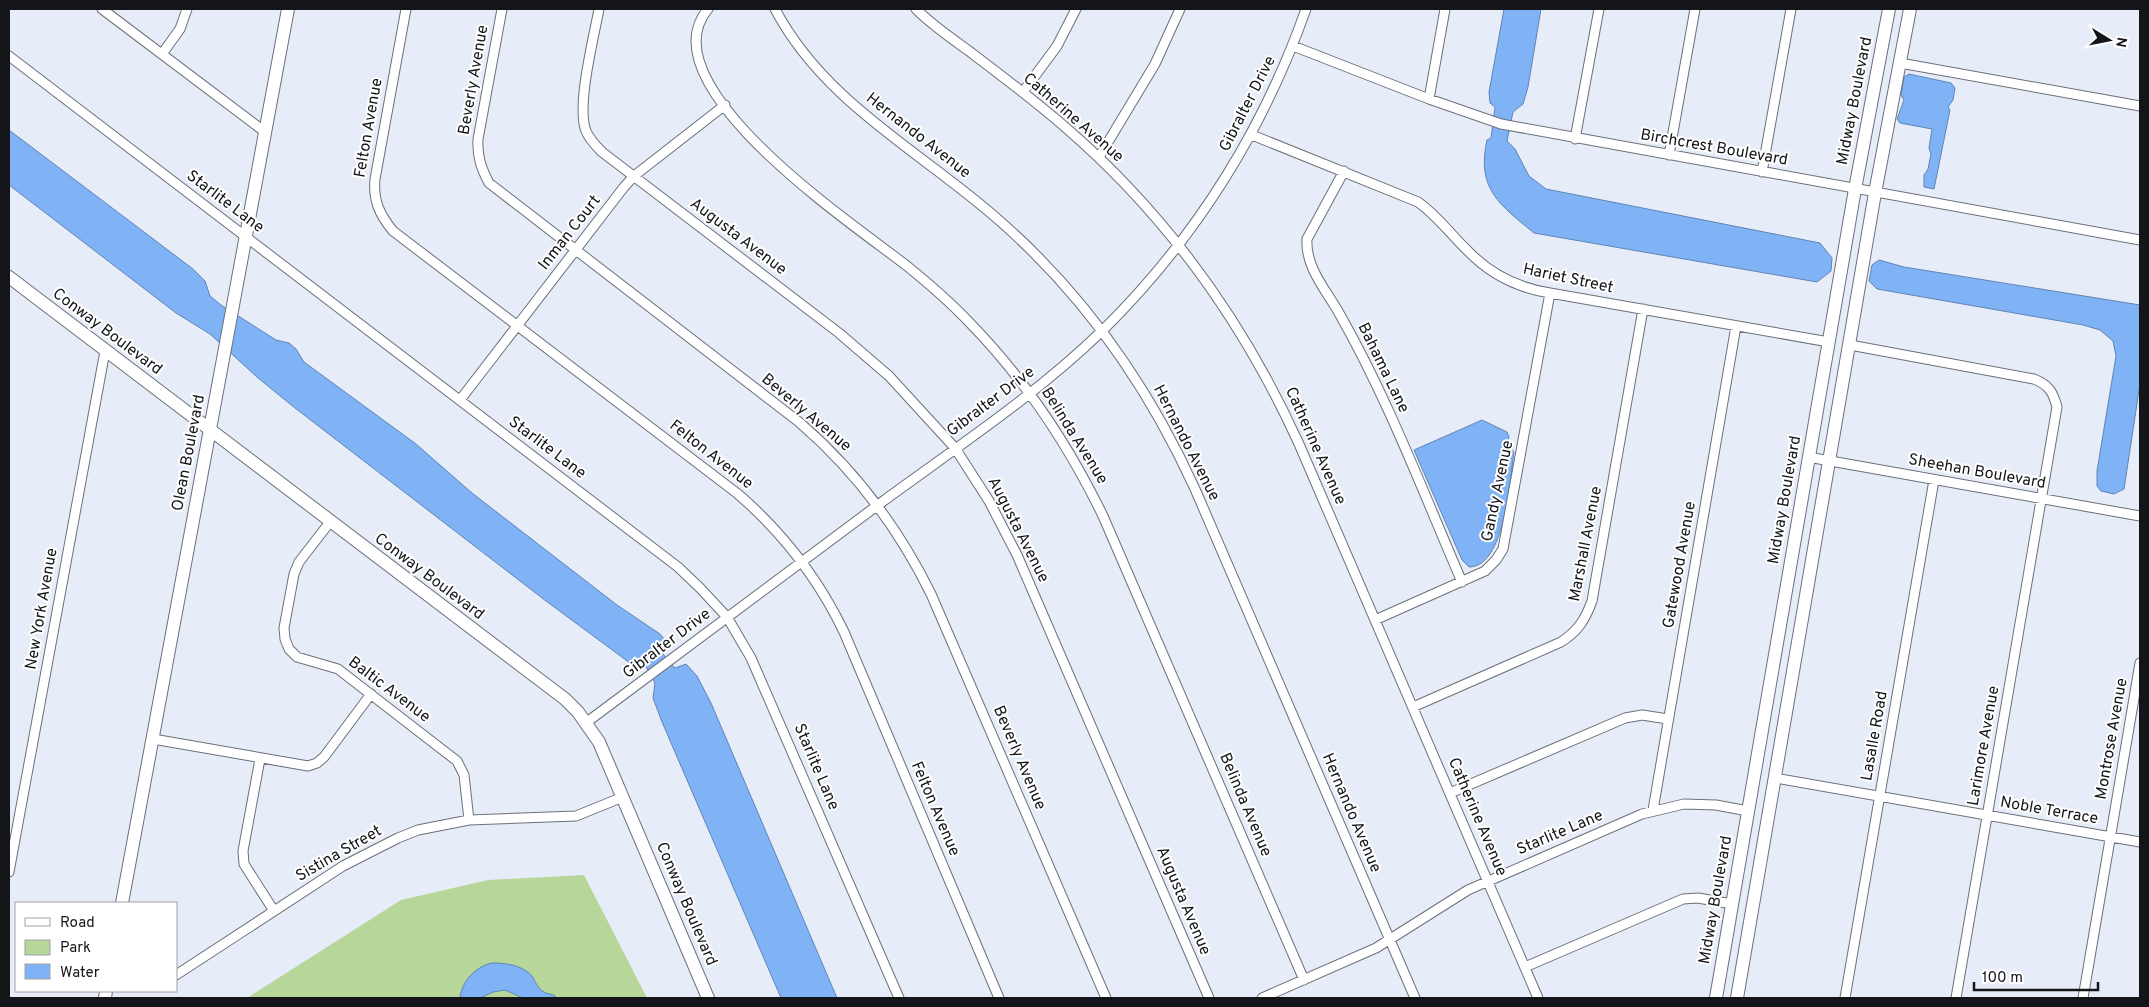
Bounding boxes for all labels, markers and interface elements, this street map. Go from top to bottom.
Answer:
north arrow [2084,15,2134,65]
street label: Beverly Avenue [454,23,494,137]
street label: Midway Boulevard [1833,35,1877,167]
text: N [2111,36,2130,48]
street label: Gibralter Drive [1215,53,1281,155]
street label: Catherine Avenue [1019,69,1127,167]
street label: Felton Avenue [350,77,388,179]
street label: Hernando Avenue [862,89,974,183]
street label: Birchcrest Boulevard [1639,125,1789,171]
street label: Starlite Lane [182,166,268,238]
street label: Inman Court [534,191,606,275]
street label: Augusta Avenue [686,194,790,280]
street label: Hariet Street [1521,260,1615,298]
street label: Conway Boulevard [48,284,166,380]
street label: Bahama Lane [1353,320,1413,416]
street label: Gibralter Drive [943,362,1039,442]
street label: Beverly Avenue [757,370,855,456]
street label: Hernando Avenue [1148,382,1224,504]
street label: Belinda Avenue [1036,384,1112,488]
street label: Catherine Avenue [1280,384,1350,508]
street label: Olean Boulevard [168,393,210,513]
street label: Starlite Lane [504,412,590,484]
street label: Felton Avenue [665,416,757,494]
street label: Midway Boulevard [1764,434,1806,566]
street label: Gandy Avenue [1478,439,1518,543]
street label: Sheehan Boulevard [1907,450,2047,494]
street label: Augusta Avenue [983,474,1053,586]
street label: Marshall Avenue [1565,485,1607,603]
street label: Gatewood Avenue [1659,500,1701,630]
street label: Conway Boulevard [370,529,488,625]
street label: New York Avenue [21,547,63,671]
street label: Gibralter Drive [619,604,715,684]
street label: Baltic Avenue [344,653,434,727]
street label: Montrose Avenue [2091,677,2133,801]
street label: Larimore Avenue [1964,684,2004,808]
street label: Lasalle Road [1857,689,1893,783]
street label: Beverly Avenue [988,703,1050,813]
street label: Starlite Lane [789,721,843,813]
street label: Belinda Avenue [1214,750,1276,860]
street label: Hernando Avenue [1317,750,1385,876]
street label: Catherine Avenue [1443,755,1511,879]
street label: Felton Avenue [906,759,964,859]
street label: Noble Terrace [1998,793,2100,829]
street label: Starlite Lane [1514,806,1606,860]
street label: Sistina Street [292,821,386,887]
street label: Midway Boulevard [1695,834,1737,966]
street label: Conway Boulevard [651,839,721,969]
street label: Augusta Avenue [1151,844,1215,958]
legend [15,902,178,992]
text: Road [60,914,95,933]
text: Park [60,939,91,958]
scale bar [1974,960,2098,992]
text: Water [60,964,100,983]
text: 100 m [1982,969,2023,988]

